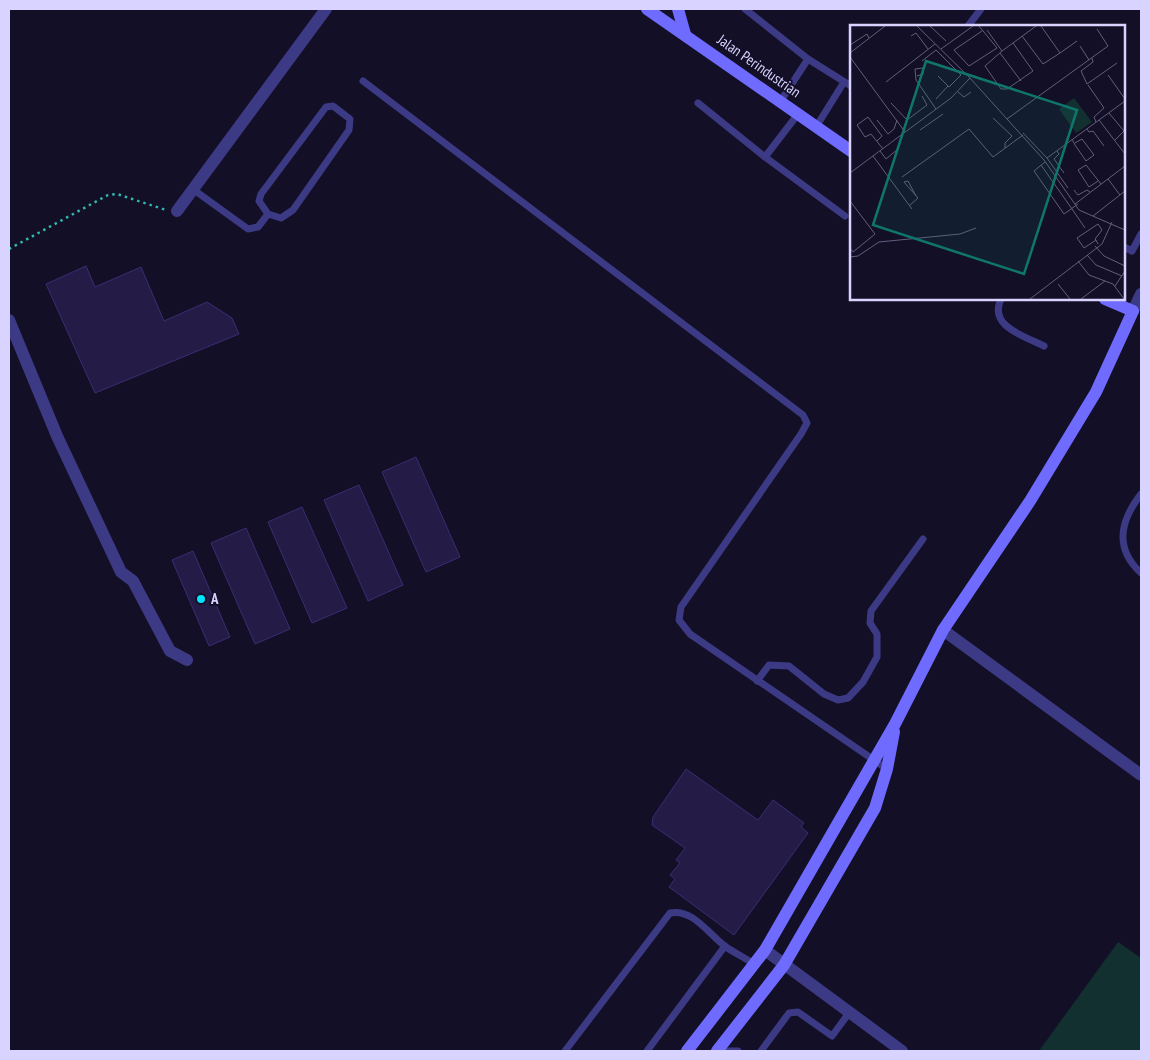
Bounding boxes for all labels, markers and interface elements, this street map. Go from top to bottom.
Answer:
inset map [850,25,1125,300]
street label: Jalan Perindustrian [713,29,805,101]
place label: A [210,589,219,608]
marker: A [195,593,207,605]

